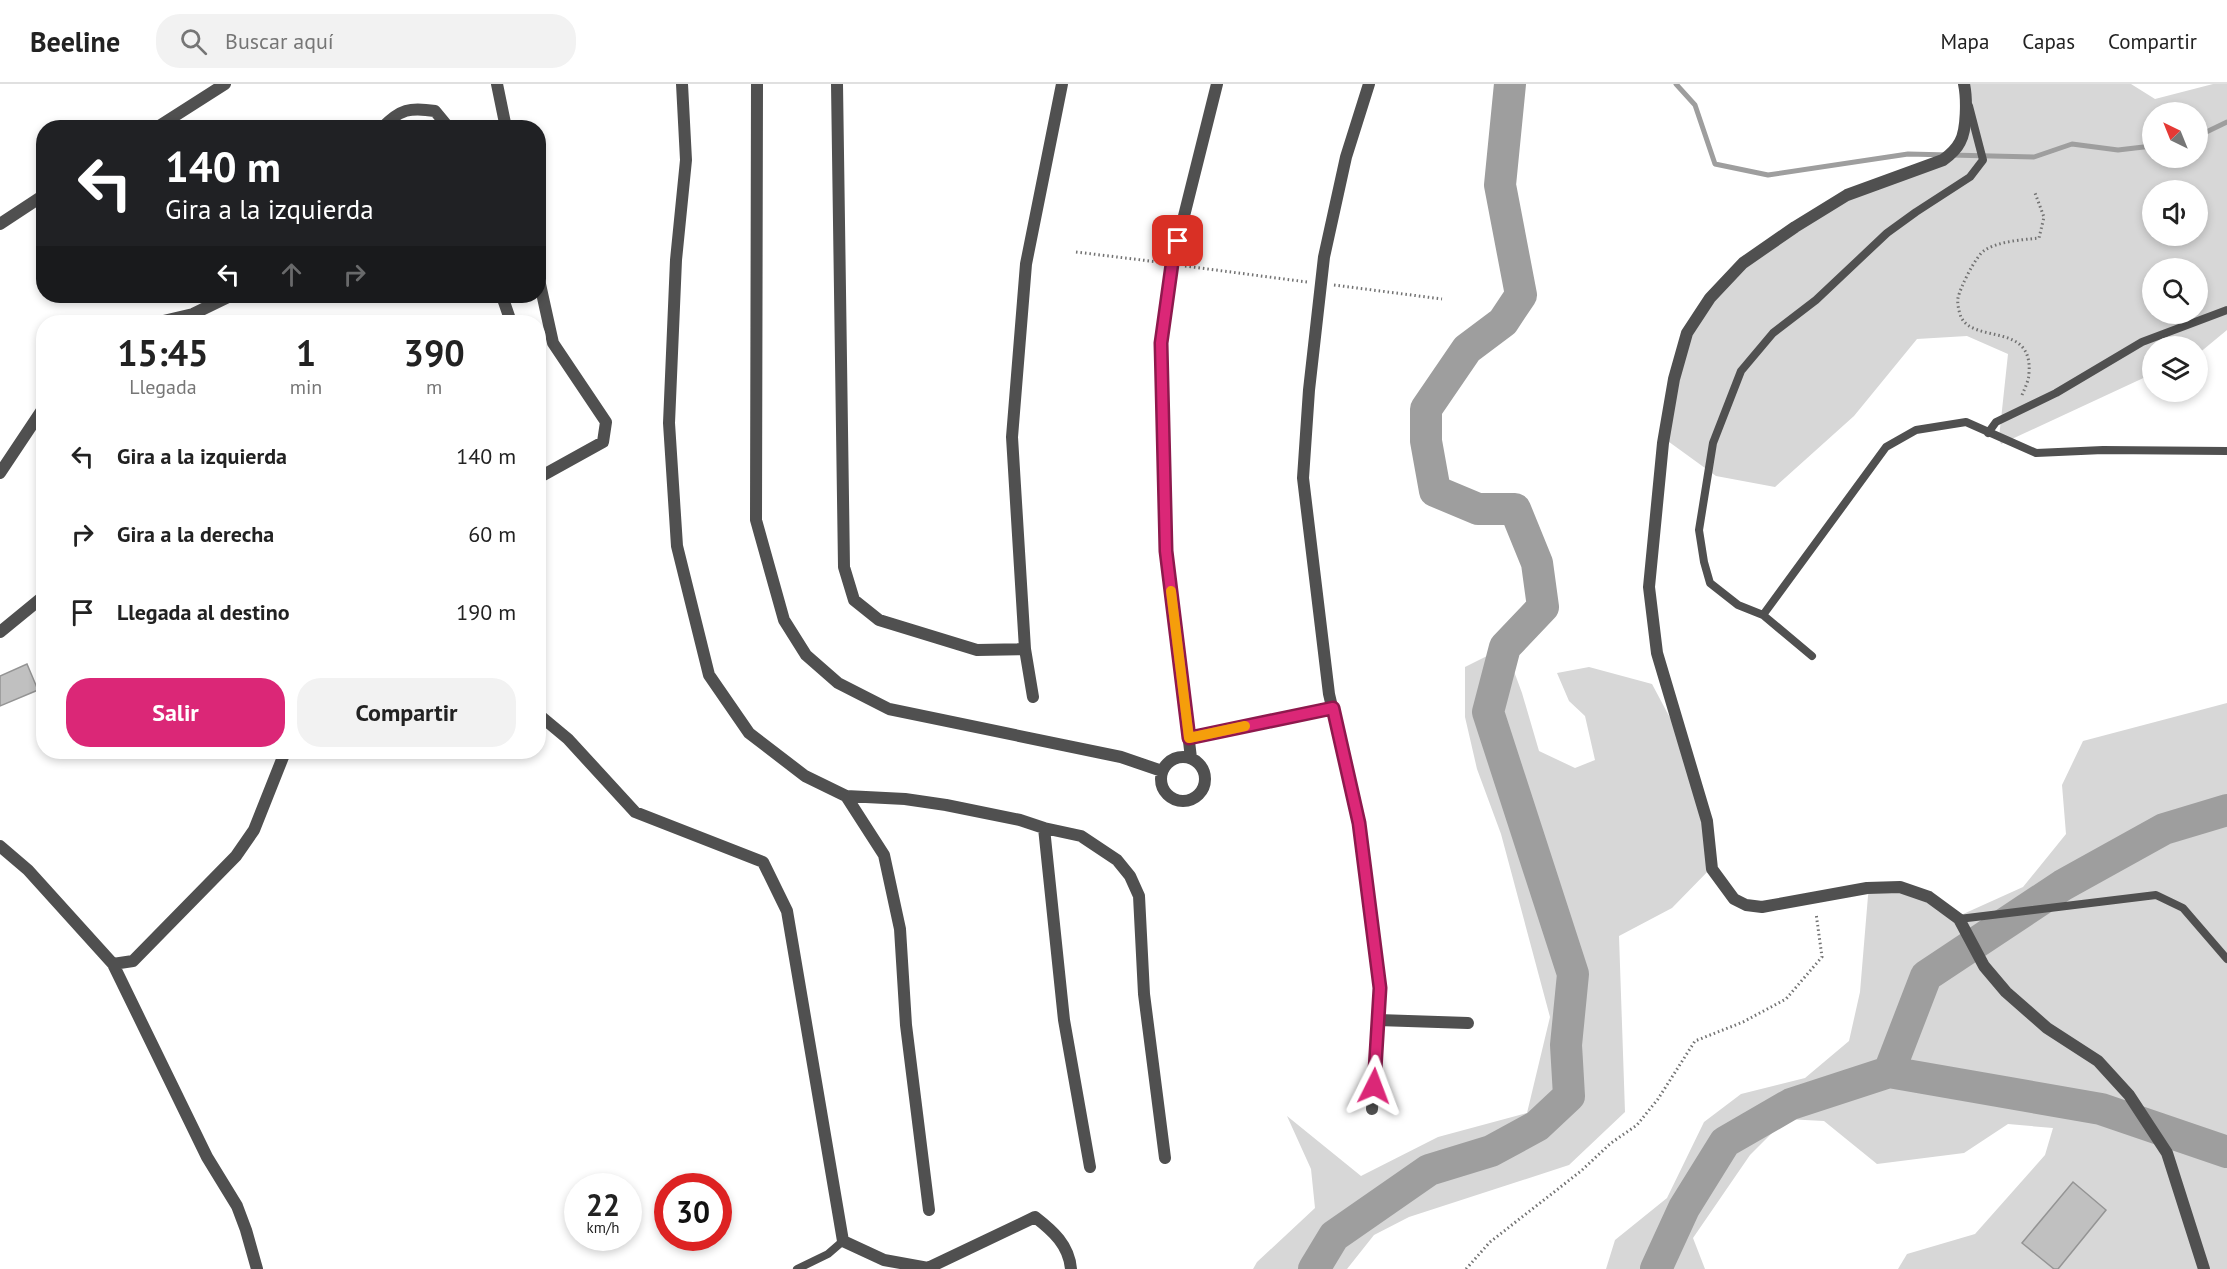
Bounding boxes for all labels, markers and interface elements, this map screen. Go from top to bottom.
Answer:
search box [156,14,576,68]
text: Beeline [30,23,120,60]
icon: search [177,25,210,58]
text: Buscar aquí [225,27,334,55]
text: Mapa [1941,28,1989,55]
text: Capas [2022,28,2075,55]
text: Compartir [2108,28,2197,55]
north arrow [2142,102,2208,168]
map controls [2142,102,2208,402]
text: 140 m [165,139,281,194]
icon: left [66,144,144,222]
button: sound [2142,180,2208,246]
text: Gira a la izquierda [165,192,374,226]
pin [1152,215,1203,266]
icon: arrive [1161,224,1194,257]
icon: left [212,258,245,291]
icon: ahead [275,258,308,291]
icon: right [338,258,371,291]
button: search [2142,258,2208,324]
text: 15:45 [117,329,209,376]
text: 1 [296,329,316,376]
text: 390 [404,329,465,376]
button: layers [2142,336,2208,402]
text: Llegada [129,374,197,400]
text: min [290,374,322,400]
text: m [426,374,442,400]
icon: left [66,440,99,473]
text: Gira a la izquierda [117,442,287,470]
text: 140 m [456,442,516,470]
icon: right [66,518,99,551]
text: Gira a la derecha [117,520,274,548]
text: 60 m [468,520,516,548]
icon: arrive [66,596,99,629]
text: Llegada al destino [117,598,290,626]
text: 190 m [456,598,516,626]
button: Salir [66,678,285,747]
button: Compartir [297,678,516,747]
position arrow [1342,1054,1406,1118]
speed limit sign: 30 [654,1173,732,1251]
text: 22 [586,1185,620,1224]
text: km/h [587,1218,619,1237]

